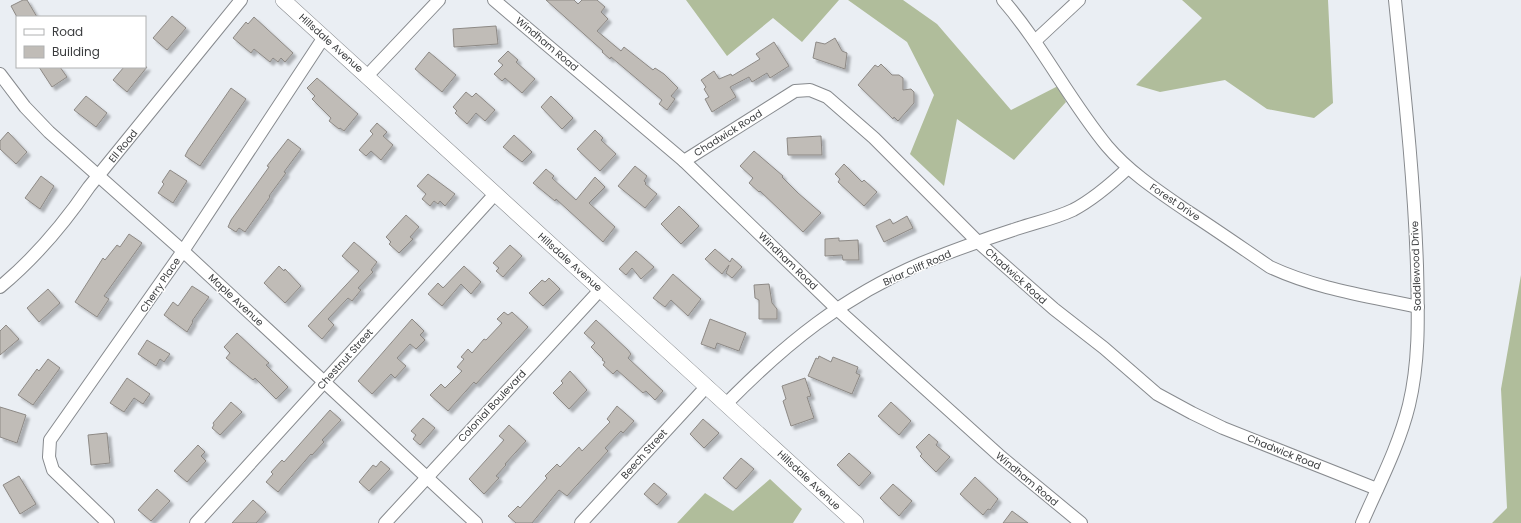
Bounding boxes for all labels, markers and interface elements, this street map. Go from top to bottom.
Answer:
street label: Hillsdale Avenue [296,10,366,76]
street label: Windham Road [512,13,582,75]
legend [16,16,146,68]
text: Road [52,23,83,40]
text: Building [52,43,100,60]
street label: Chadwick Road [691,106,765,160]
street label: Ell Road [105,126,141,166]
street label: Forest Drive [1147,180,1203,224]
street label: Saddlewood Drive [1407,221,1425,311]
street label: Hillsdale Avenue [535,229,605,295]
street label: Windham Road [755,229,821,293]
street label: Chadwick Road [982,244,1050,308]
street label: Briar Cliff Road [880,246,954,290]
street label: Cherry Place [136,255,184,315]
street label: Maple Avenue [205,270,267,330]
street label: Chestnut Street [313,325,377,393]
street label: Colonial Boulevard [454,366,530,446]
street label: Beech Street [617,425,671,482]
street label: Chadwick Road [1245,430,1323,474]
street label: Hillsdale Avenue [774,447,844,513]
street label: Windham Road [992,448,1062,510]

